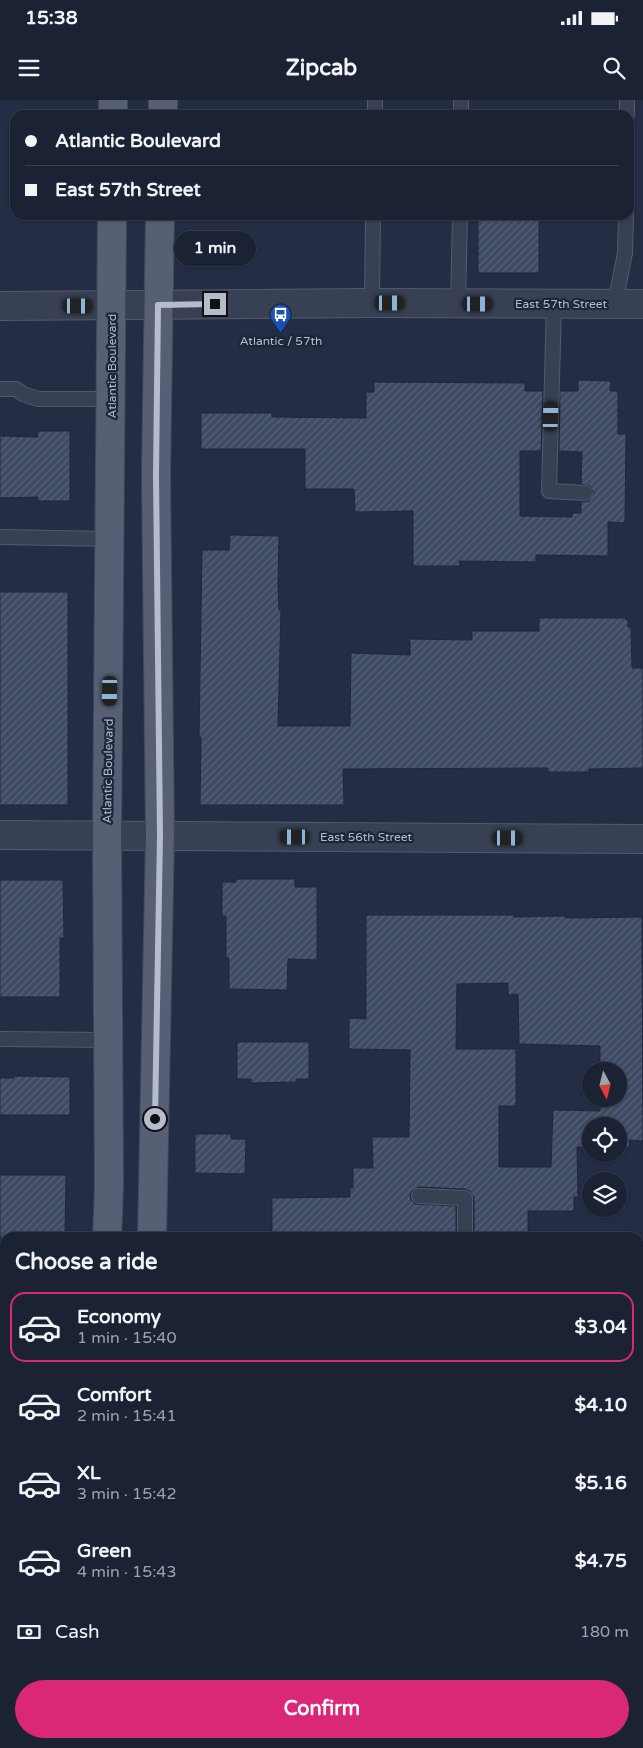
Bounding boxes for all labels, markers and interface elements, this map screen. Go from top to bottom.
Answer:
text: 15:38 [25,7,78,29]
icon: menu [15,54,43,82]
icon: search [600,54,628,82]
text: Zipcab [286,55,357,81]
text: Atlantic Boulevard [55,130,221,152]
text: East 57th Street [55,179,201,201]
callout: 1 min [174,232,256,266]
text: 1 min [194,238,236,258]
route end [204,293,226,315]
car [375,296,405,311]
car [463,297,493,312]
street label: East 57th Street [515,297,607,311]
car [63,299,93,314]
bus stop icon: Atlantic / 57th [269,302,293,333]
street label: Atlantic Boulevard [105,314,119,418]
place label: Atlantic / 57th [240,334,322,348]
car [542,401,559,431]
car [102,676,117,706]
street label: Atlantic Boulevard [100,718,116,824]
car [280,830,310,845]
street label: East 56th Street [320,830,412,844]
car [493,831,523,846]
north arrow [582,1062,628,1108]
map controls [582,1062,627,1217]
route start [144,1108,166,1130]
button: locate [582,1117,627,1162]
button: layers [582,1172,627,1217]
text: Choose a ride [15,1249,158,1275]
icon: car [17,1305,62,1350]
text: Economy [77,1306,161,1328]
text: $3.04 [575,1316,627,1338]
text: 1 min · 15:40 [77,1328,176,1348]
icon: car [17,1383,62,1428]
text: Comfort [77,1384,151,1406]
text: $4.10 [575,1394,627,1416]
text: 2 min · 15:41 [77,1406,176,1426]
icon: car [17,1461,62,1506]
text: XL [77,1462,101,1484]
text: $5.16 [575,1472,627,1494]
text: 3 min · 15:42 [77,1484,176,1504]
icon: car [17,1539,62,1584]
text: Green [77,1540,131,1562]
text: $4.75 [575,1550,627,1572]
text: 4 min · 15:43 [77,1562,176,1582]
icon: cash [15,1618,43,1646]
text: Cash [55,1621,100,1643]
text: 180 m [580,1622,629,1642]
button: Confirm [15,1680,629,1738]

